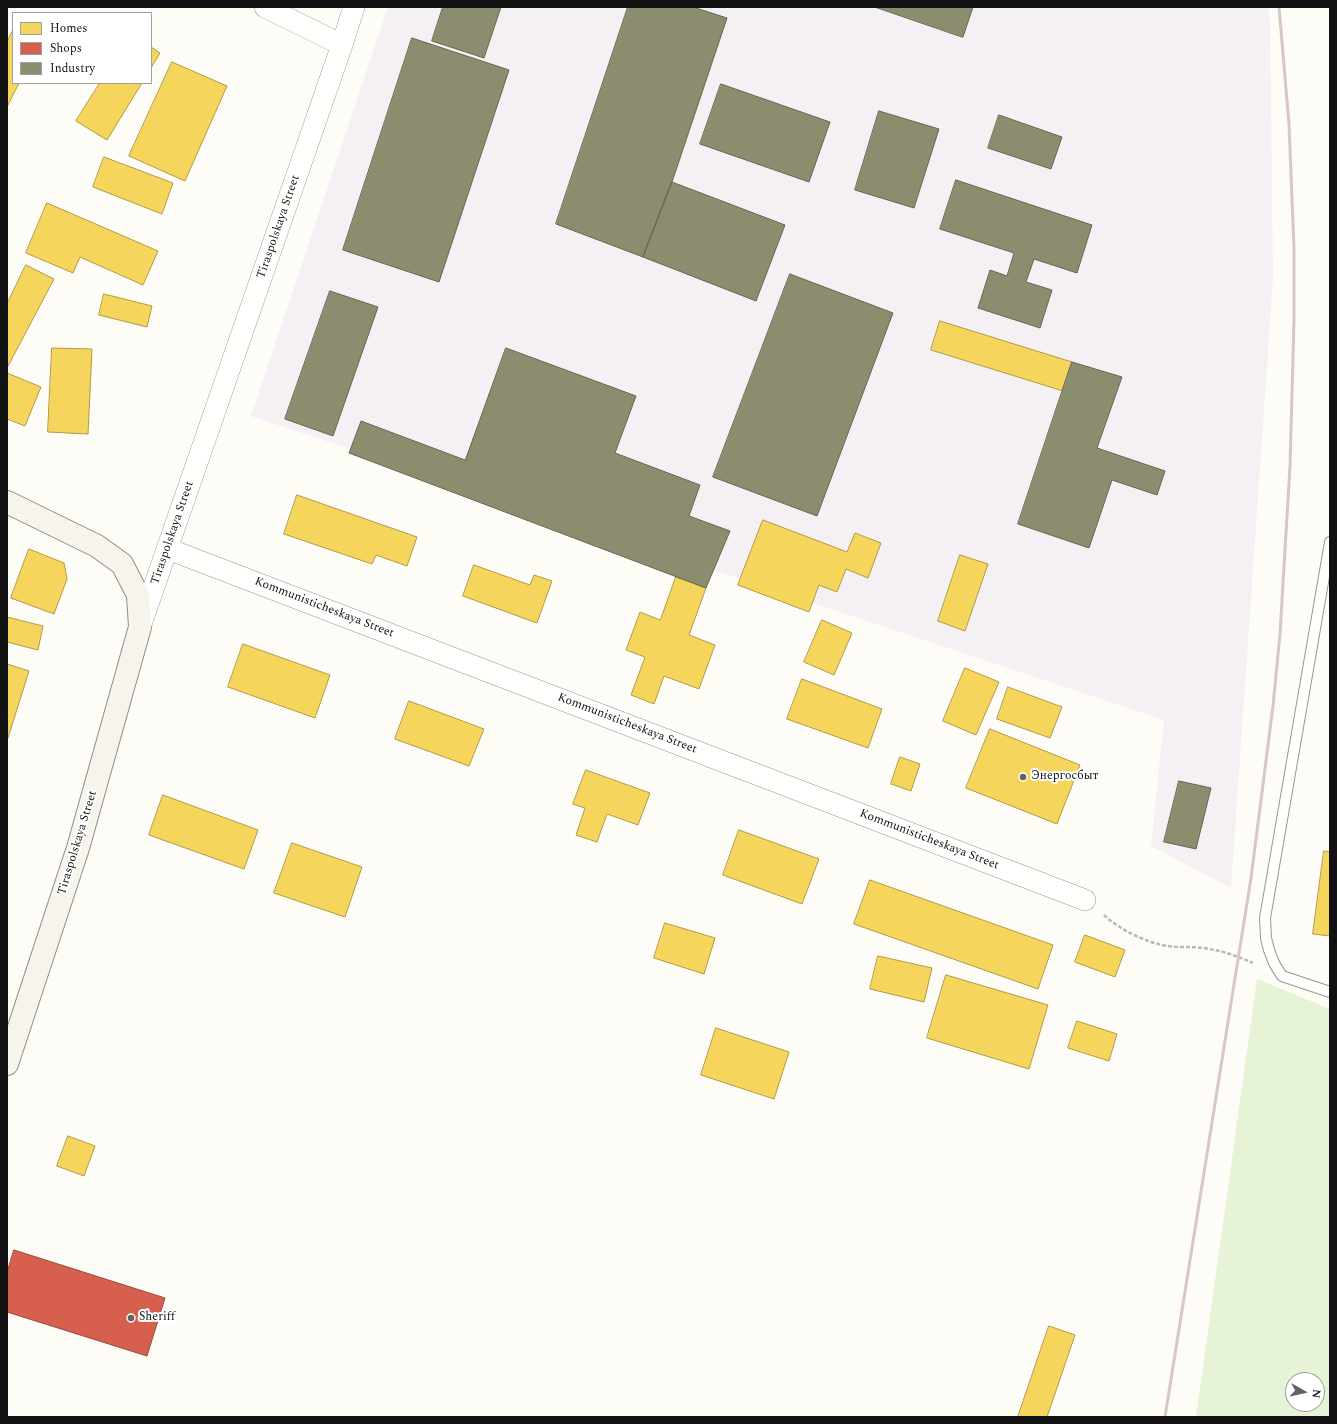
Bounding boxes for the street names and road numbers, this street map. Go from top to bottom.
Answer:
street label: Tiraspolskaya Street [255,173,303,281]
street label: Tiraspolskaya Street [149,479,197,587]
street label: Kommunisticheskaya Street [252,575,396,641]
street label: Kommunisticheskaya Street [555,691,699,757]
street label: Tiraspolskaya Street [55,789,101,897]
street label: Kommunisticheskaya Street [857,807,1001,873]

